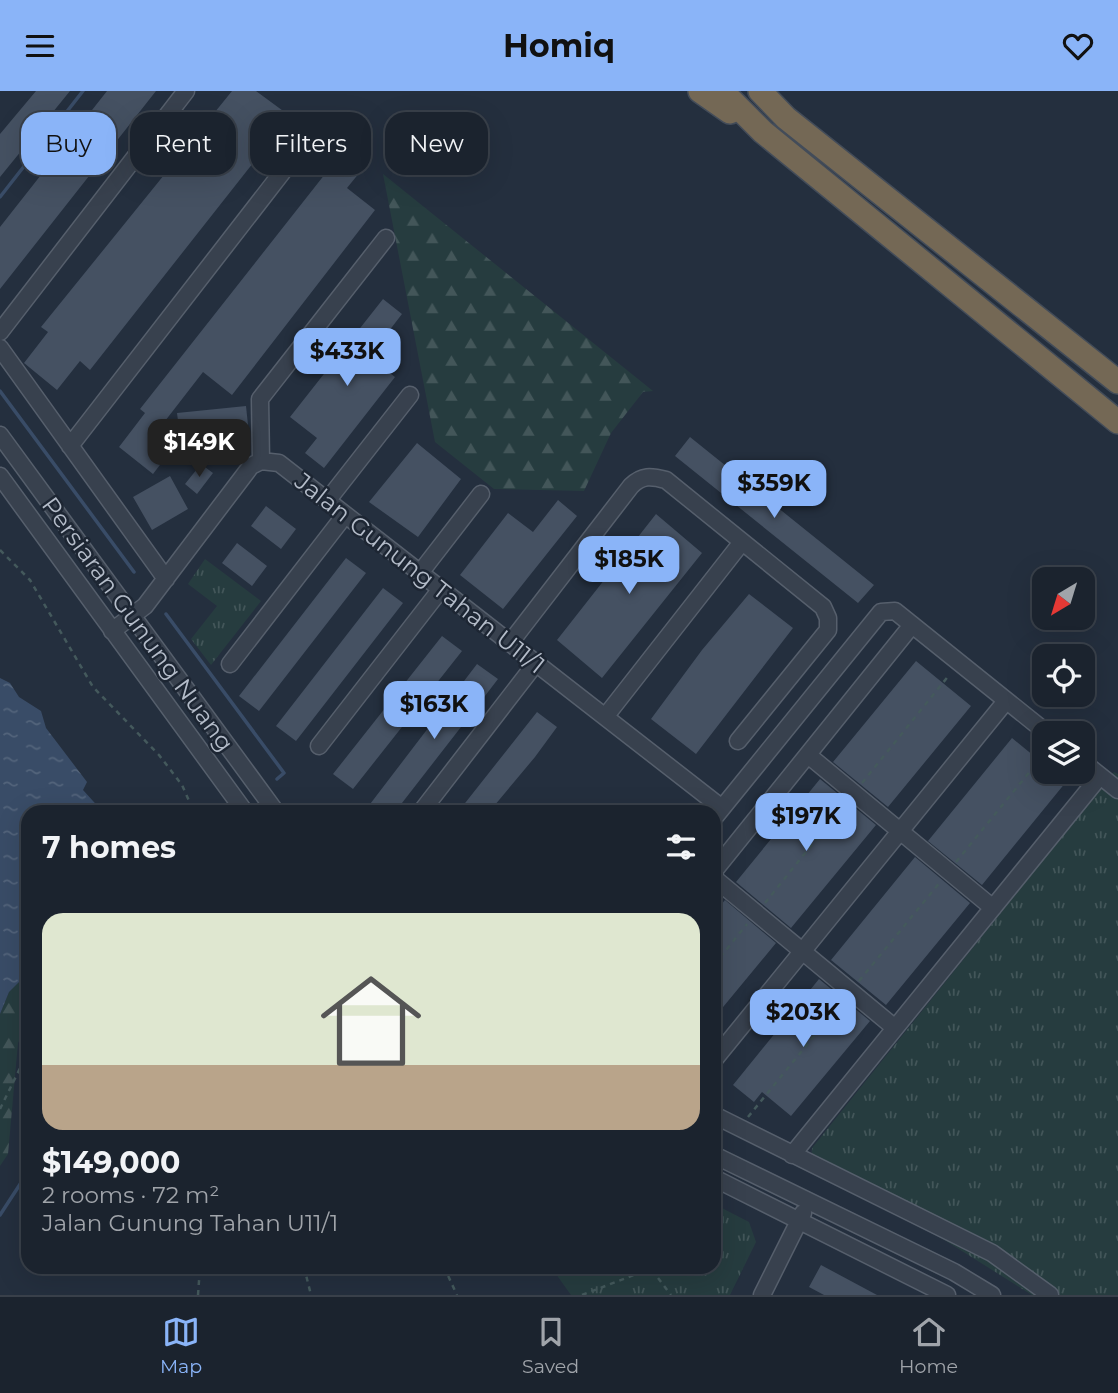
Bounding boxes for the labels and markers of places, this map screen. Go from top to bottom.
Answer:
pin: $433K [298,329,396,388]
pin: $149K [150,419,248,479]
pin: $359K [725,461,823,520]
pin: $185K [580,537,678,596]
pin: $163K [385,681,483,741]
pin: $197K [757,793,855,853]
pin: $203K [754,989,852,1049]

